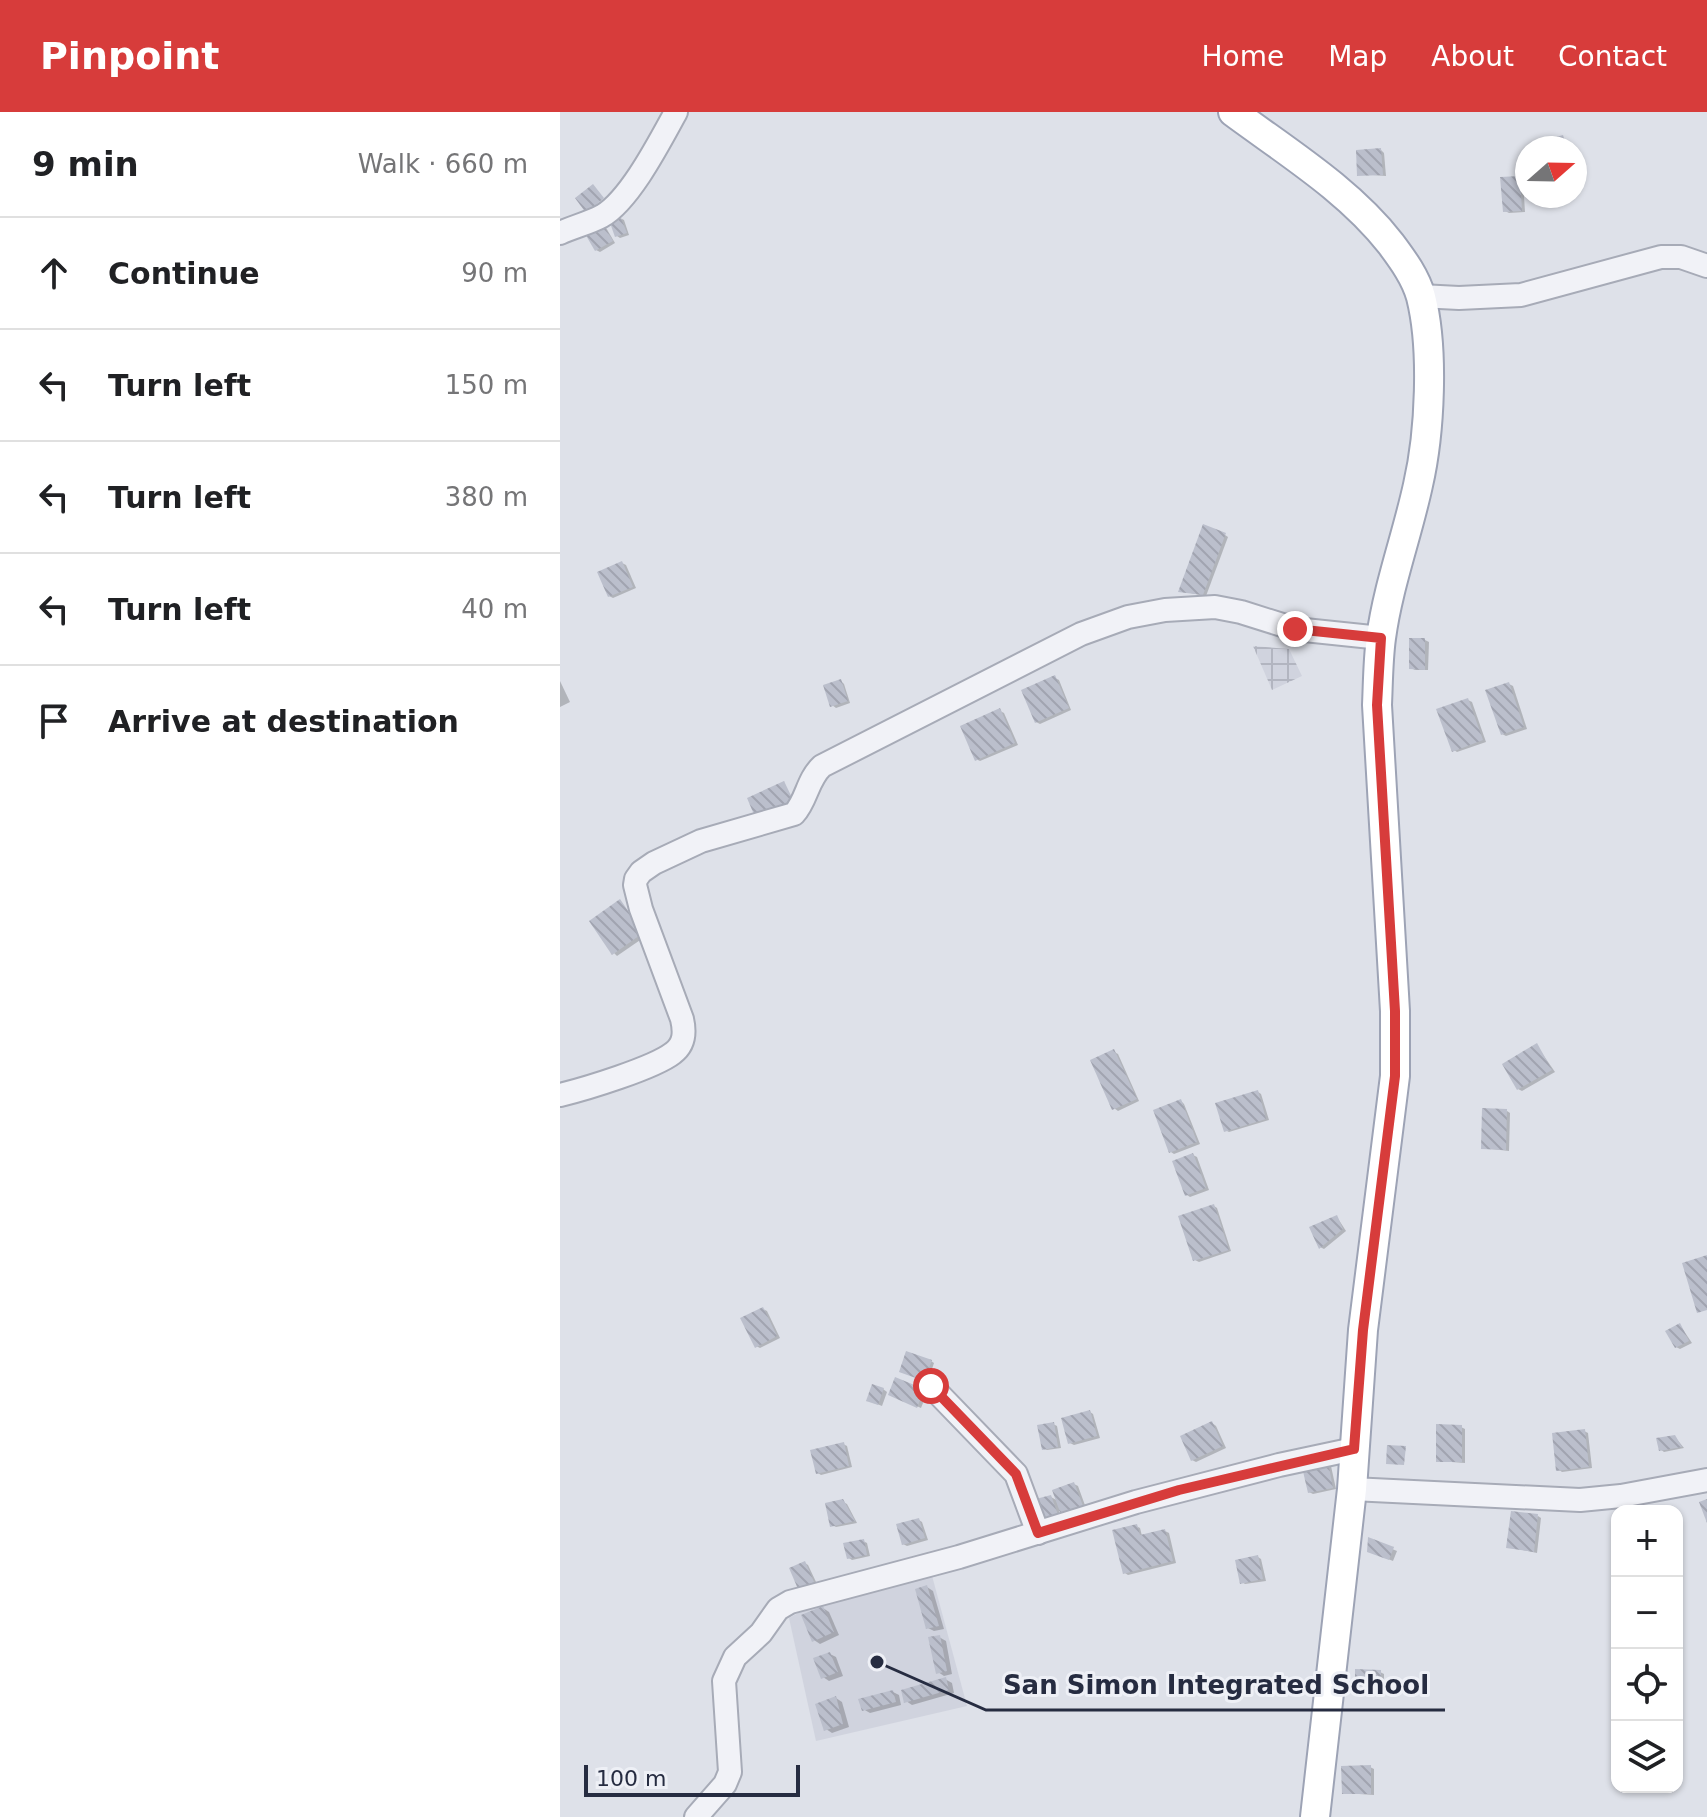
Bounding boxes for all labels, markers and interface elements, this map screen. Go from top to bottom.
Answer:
text: Pinpoint [40,34,219,78]
text: Home [1201,40,1284,73]
text: Map [1328,40,1387,73]
text: About [1431,40,1514,73]
text: Contact [1558,40,1667,73]
north arrow [1515,136,1587,208]
text: 9 min [32,144,139,184]
text: Walk · 660 m [358,149,528,179]
icon: ahead [32,251,76,295]
text: Continue [108,256,260,291]
text: 90 m [461,258,528,288]
icon: left [32,363,76,407]
text: Turn left [108,368,251,403]
text: 150 m [445,370,528,400]
icon: left [32,475,76,519]
text: Turn left [108,480,251,515]
text: 380 m [445,482,528,512]
icon: left [32,587,76,631]
text: Turn left [108,592,251,627]
text: 40 m [461,594,528,624]
route end [1277,611,1313,647]
icon: arrive [32,699,76,743]
text: Arrive at destination [108,704,459,739]
route start [913,1368,949,1404]
map controls [1611,1505,1683,1793]
button: + [1611,1505,1683,1577]
button: − [1611,1577,1683,1649]
button: locate [1611,1649,1683,1721]
callout: San Simon Integrated School [986,1660,1445,1710]
text: San Simon Integrated School [1003,1670,1429,1700]
button: layers [1611,1721,1683,1793]
scale bar [584,1761,800,1797]
text: 100 m [596,1766,666,1791]

